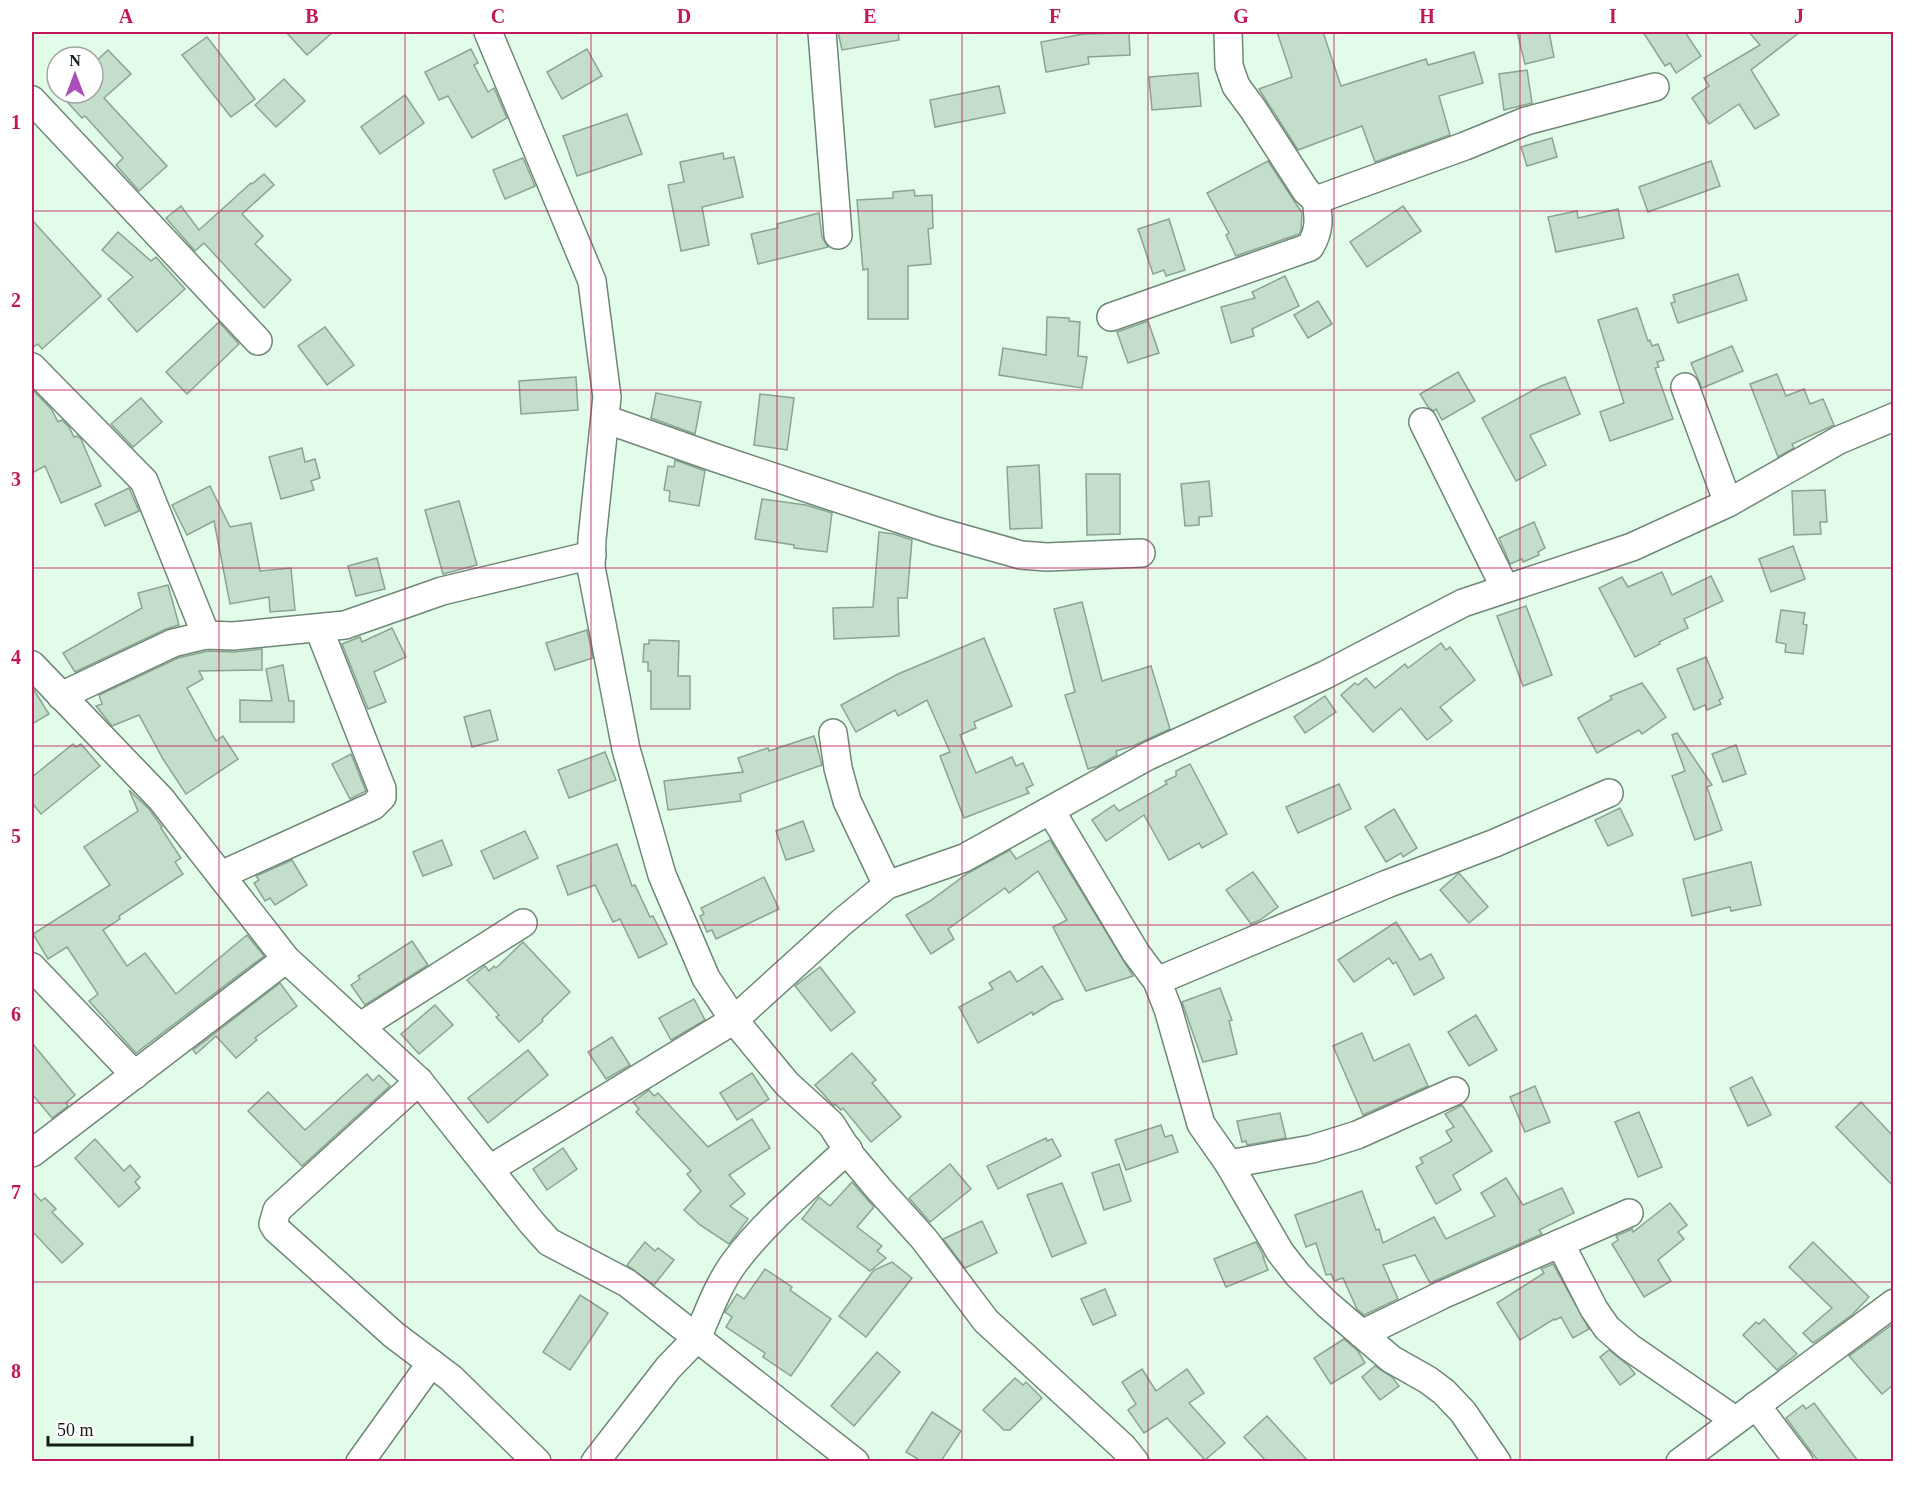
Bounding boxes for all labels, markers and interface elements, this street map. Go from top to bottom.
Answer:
text: A [119,5,134,27]
text: B [305,5,319,27]
text: C [491,5,505,27]
text: D [677,5,691,27]
text: E [863,5,877,27]
text: F [1049,5,1061,27]
text: G [1233,5,1249,27]
text: H [1419,5,1435,27]
text: I [1609,5,1617,27]
text: J [1794,5,1804,27]
north arrow [45,45,105,105]
text: N [69,52,81,69]
text: 1 [11,111,21,133]
text: 2 [11,289,21,311]
text: 3 [11,468,21,490]
text: 4 [11,646,21,668]
text: 5 [11,825,21,847]
text: 6 [11,1003,21,1025]
text: 7 [11,1181,21,1203]
text: 8 [11,1360,21,1382]
scale bar [48,1409,192,1447]
text: 50 m [57,1420,94,1440]

